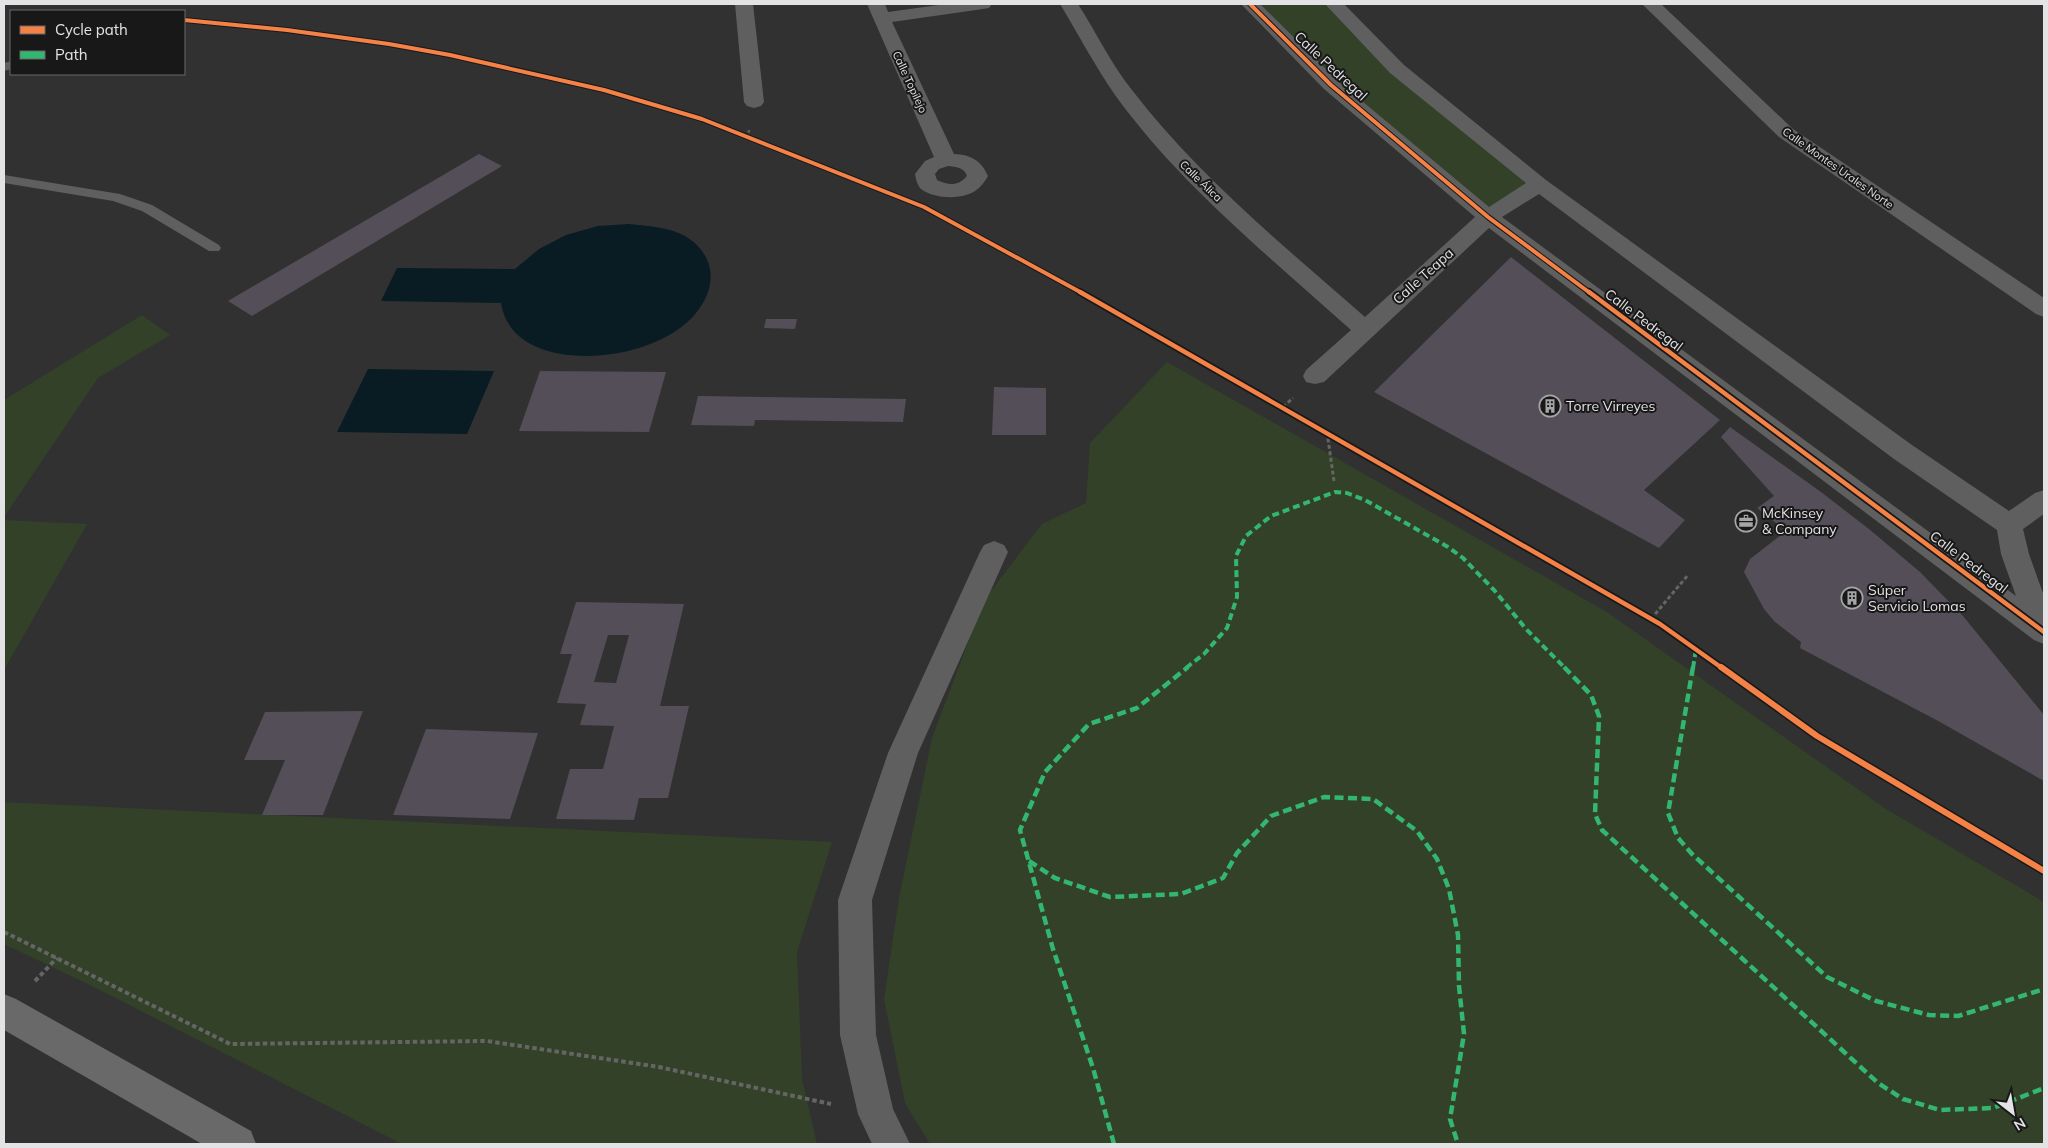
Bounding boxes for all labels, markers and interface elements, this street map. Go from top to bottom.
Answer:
legend [10,10,185,75]
text: Cycle path [55,20,128,39]
street label: Calle Pedregal [1291,28,1371,104]
text: Path [55,45,87,64]
street label: Calle Topilejo [890,49,930,115]
street label: Calle Montes Urales Norte [1780,124,1896,212]
street label: Calle Álica [1177,157,1225,205]
street label: Calle Teapa [1389,244,1457,308]
street label: Calle Pedregal [1601,285,1687,355]
building icon: Torre Virreyes [1538,394,1562,418]
place label: Torre Virreyes [1566,397,1655,415]
place label: McKinsey & Company [1762,504,1837,538]
office icon: McKinsey & Company [1734,509,1758,533]
street label: Calle Pedregal [1926,527,2012,597]
place label: Súper Servicio Lomas [1868,581,1966,615]
building icon: Súper Servicio Lomas [1840,586,1864,610]
north arrow [1988,1088,2038,1138]
text: N [2011,1114,2029,1135]

